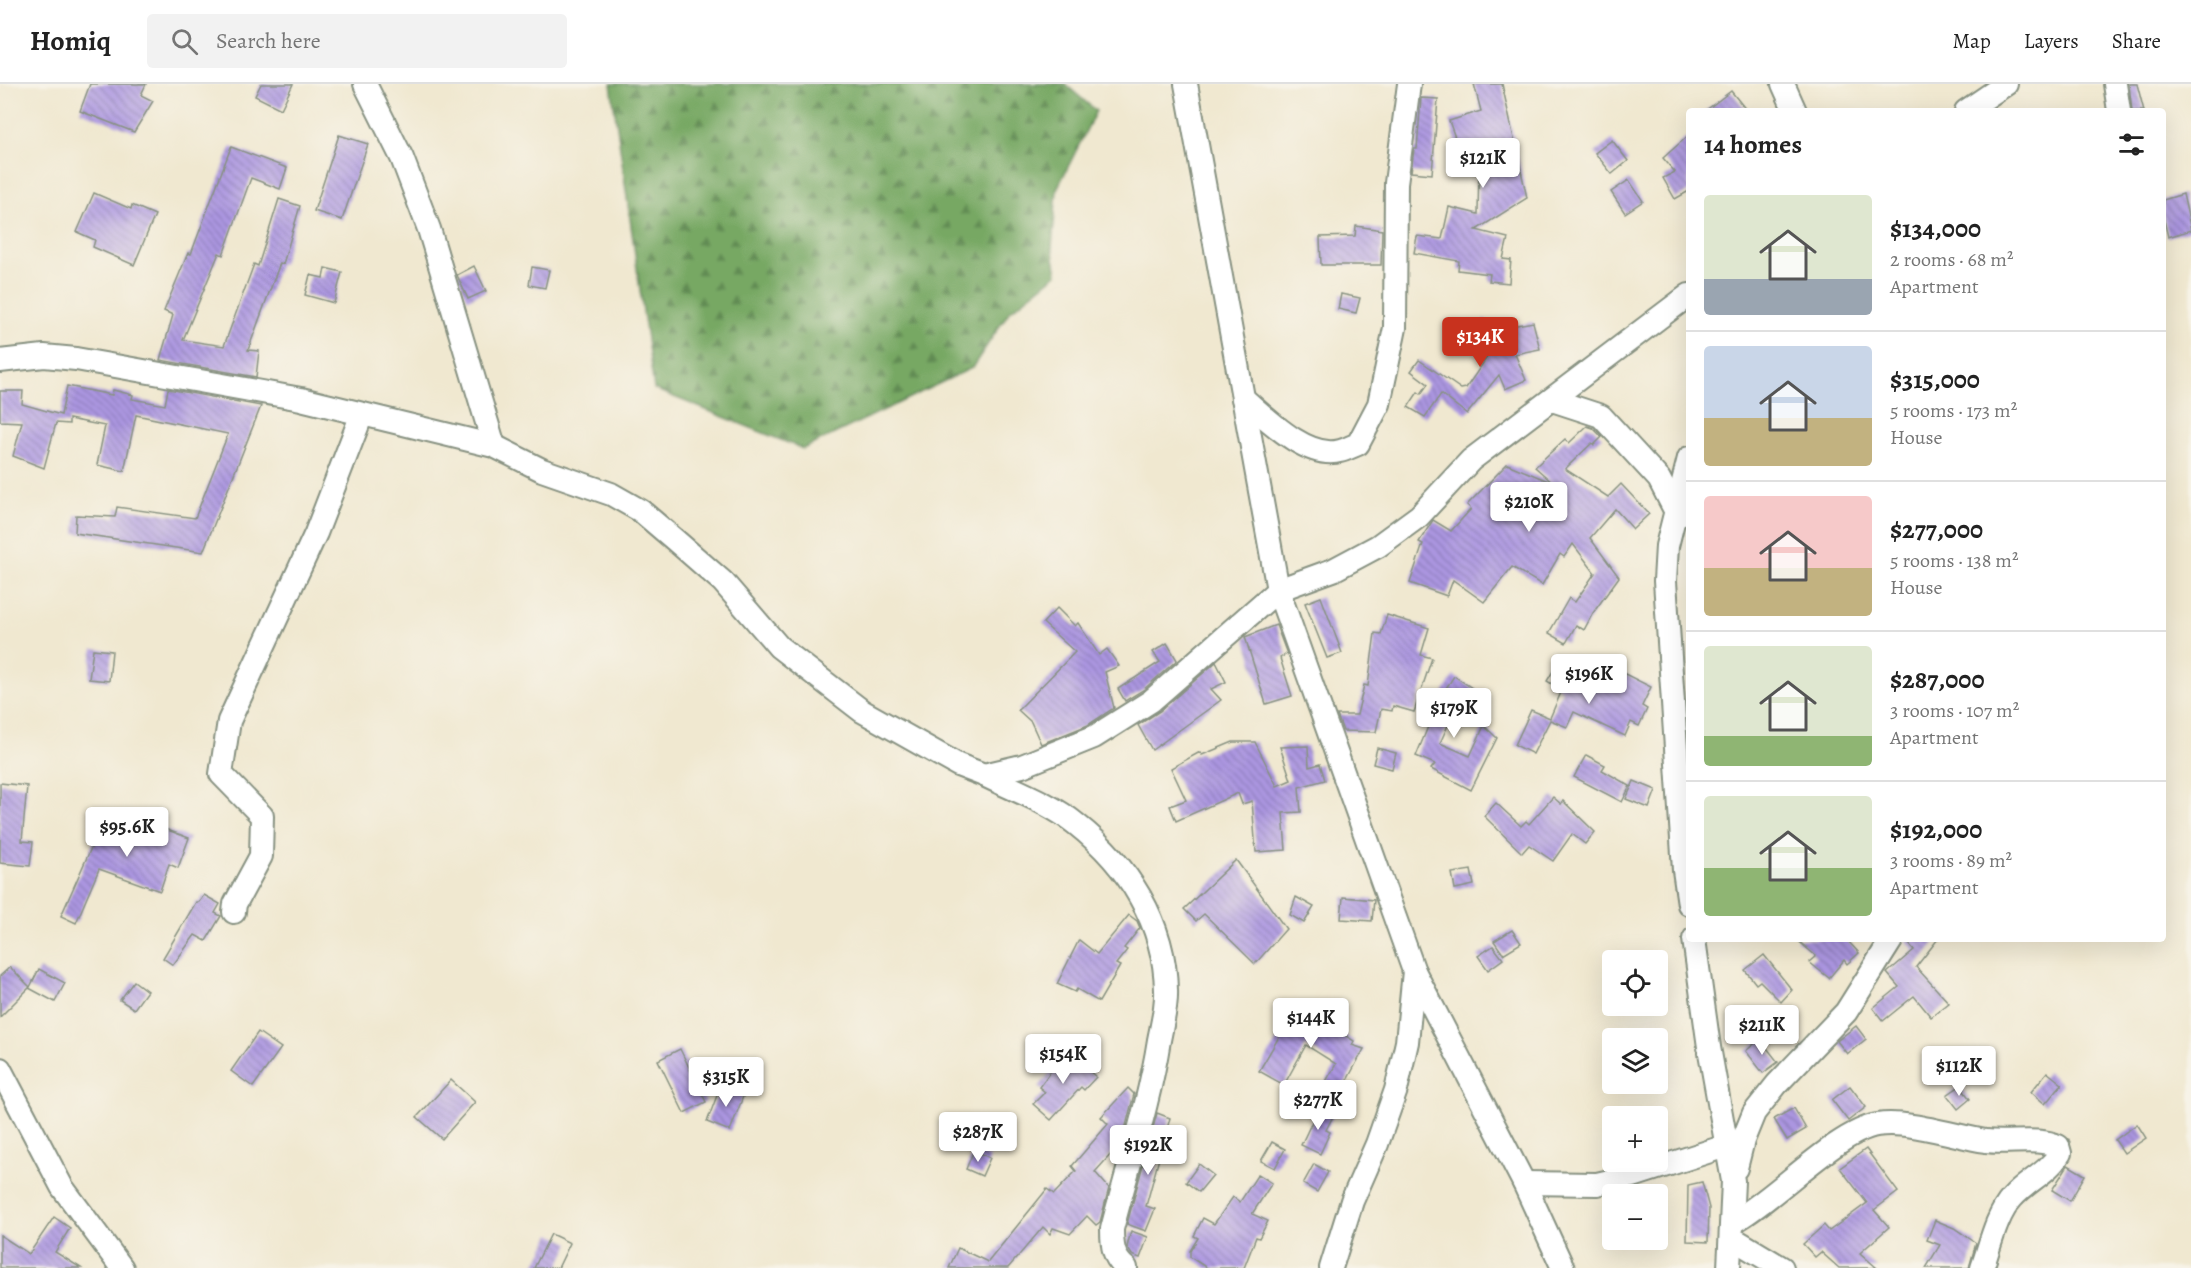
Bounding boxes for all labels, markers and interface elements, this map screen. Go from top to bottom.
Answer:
search box [147,14,567,68]
text: Homiq [30,22,111,60]
icon: search [168,25,201,58]
text: Search here [216,26,321,56]
text: Map [1952,27,1991,55]
text: Layers [2024,27,2079,55]
text: Share [2112,27,2161,55]
text: 14 homes [1704,127,1802,162]
icon: filters [2115,128,2148,161]
pin: $121K [1441,138,1525,189]
text: $121K [1460,144,1506,171]
text: $134,000 [1890,211,1981,246]
icon: home [1752,219,1824,291]
text: 2 rooms · 68 m² [1890,246,2014,273]
text: Apartment [1890,273,1979,300]
pin: $134K [1438,317,1522,368]
text: $134K [1456,323,1504,350]
text: $315,000 [1890,362,1980,397]
icon: home [1752,370,1824,442]
text: 5 rooms · 173 m² [1890,397,2017,424]
text: House [1890,424,1942,451]
pin: $210K [1487,482,1571,533]
text: $210K [1504,488,1554,515]
text: $277,000 [1890,512,1983,547]
icon: home [1752,520,1824,592]
text: 5 rooms · 138 m² [1890,547,2019,574]
text: House [1890,574,1942,601]
pin: $196K [1547,654,1631,705]
text: $196K [1565,660,1613,687]
text: $287,000 [1890,662,1984,697]
icon: home [1752,670,1824,742]
pin: $179K [1412,688,1496,739]
text: $179K [1430,694,1478,721]
text: 3 rooms · 107 m² [1890,697,2019,724]
text: Apartment [1890,724,1979,751]
pin: $95.6K [78,807,176,858]
text: $192,000 [1890,812,1982,847]
text: $95.6K [99,813,155,840]
icon: home [1752,820,1824,892]
text: 3 rooms · 89 m² [1890,847,2012,874]
text: Apartment [1890,874,1979,901]
map controls [1602,950,1668,1250]
button: locate [1602,950,1668,1016]
pin: $144K [1269,998,1353,1049]
text: $144K [1287,1004,1335,1031]
pin: $211K [1720,1005,1804,1056]
text: $211K [1739,1011,1785,1038]
button: layers [1602,1028,1668,1094]
pin: $154K [1021,1034,1105,1085]
text: $154K [1039,1040,1087,1067]
pin: $112K [1917,1046,2001,1097]
text: $112K [1936,1052,1982,1079]
pin: $315K [684,1057,768,1108]
text: $315K [703,1063,749,1090]
pin: $277K [1276,1080,1360,1131]
text: $277K [1293,1086,1343,1113]
button: + [1602,1106,1668,1172]
pin: $287K [936,1112,1020,1163]
text: $287K [953,1118,1003,1145]
pin: $192K [1106,1125,1190,1176]
text: $192K [1124,1131,1172,1158]
button: − [1602,1184,1668,1250]

